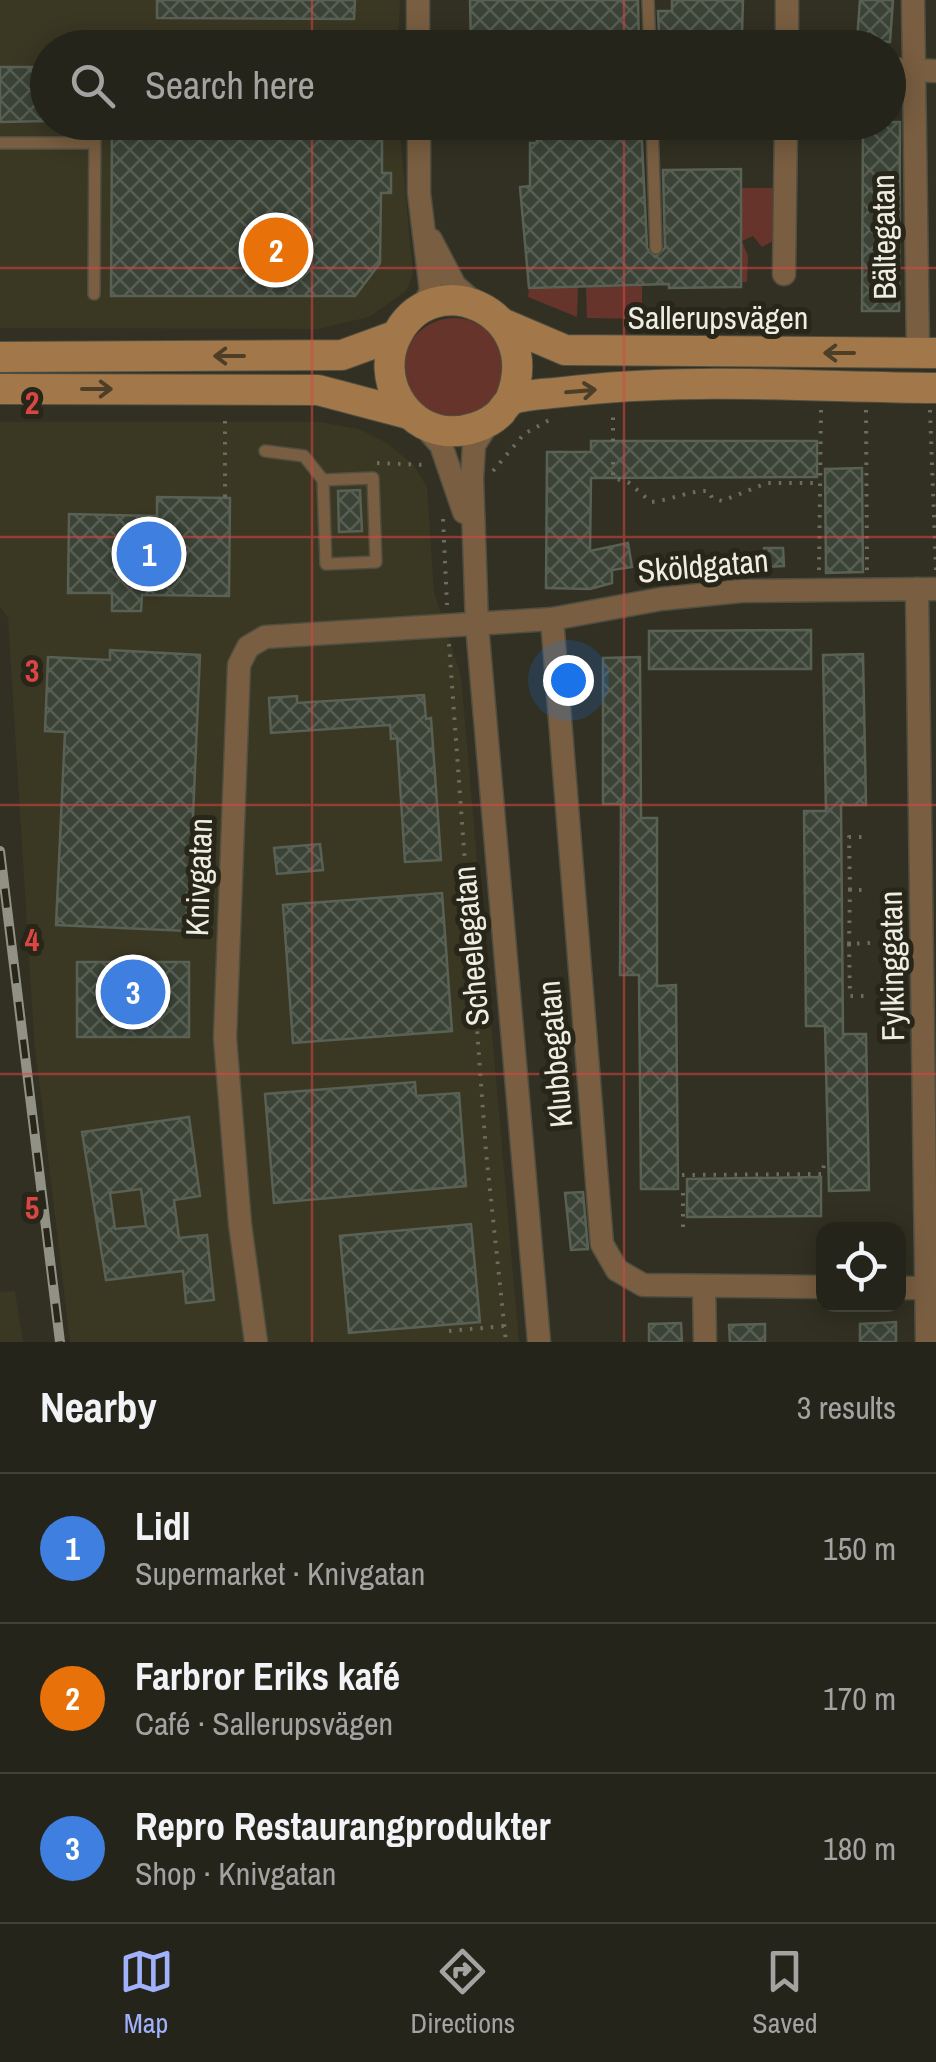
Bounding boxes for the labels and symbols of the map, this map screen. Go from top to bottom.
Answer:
street label: Bältegatan [861,174,906,300]
pin: 2 [244,212,308,288]
street label: Sallerupsvägen [628,296,808,339]
one-way arrow [823,344,856,362]
one-way arrow [213,346,246,366]
one-way arrow [80,380,113,398]
text: 2 [25,381,39,424]
one-way arrow [565,381,597,400]
pin: 1 [116,516,182,592]
street label: Sköldgatan [636,538,770,593]
text: 3 [25,649,39,692]
your location [543,655,594,706]
street label: Knivgatan [175,817,222,937]
street label: Scheelegatan [442,864,499,1028]
street label: Fylkinggatan [869,891,914,1041]
text: 4 [25,918,40,961]
pin: 3 [100,954,166,1030]
street label: Klubbegatan [527,979,582,1129]
text: 5 [25,1186,39,1229]

